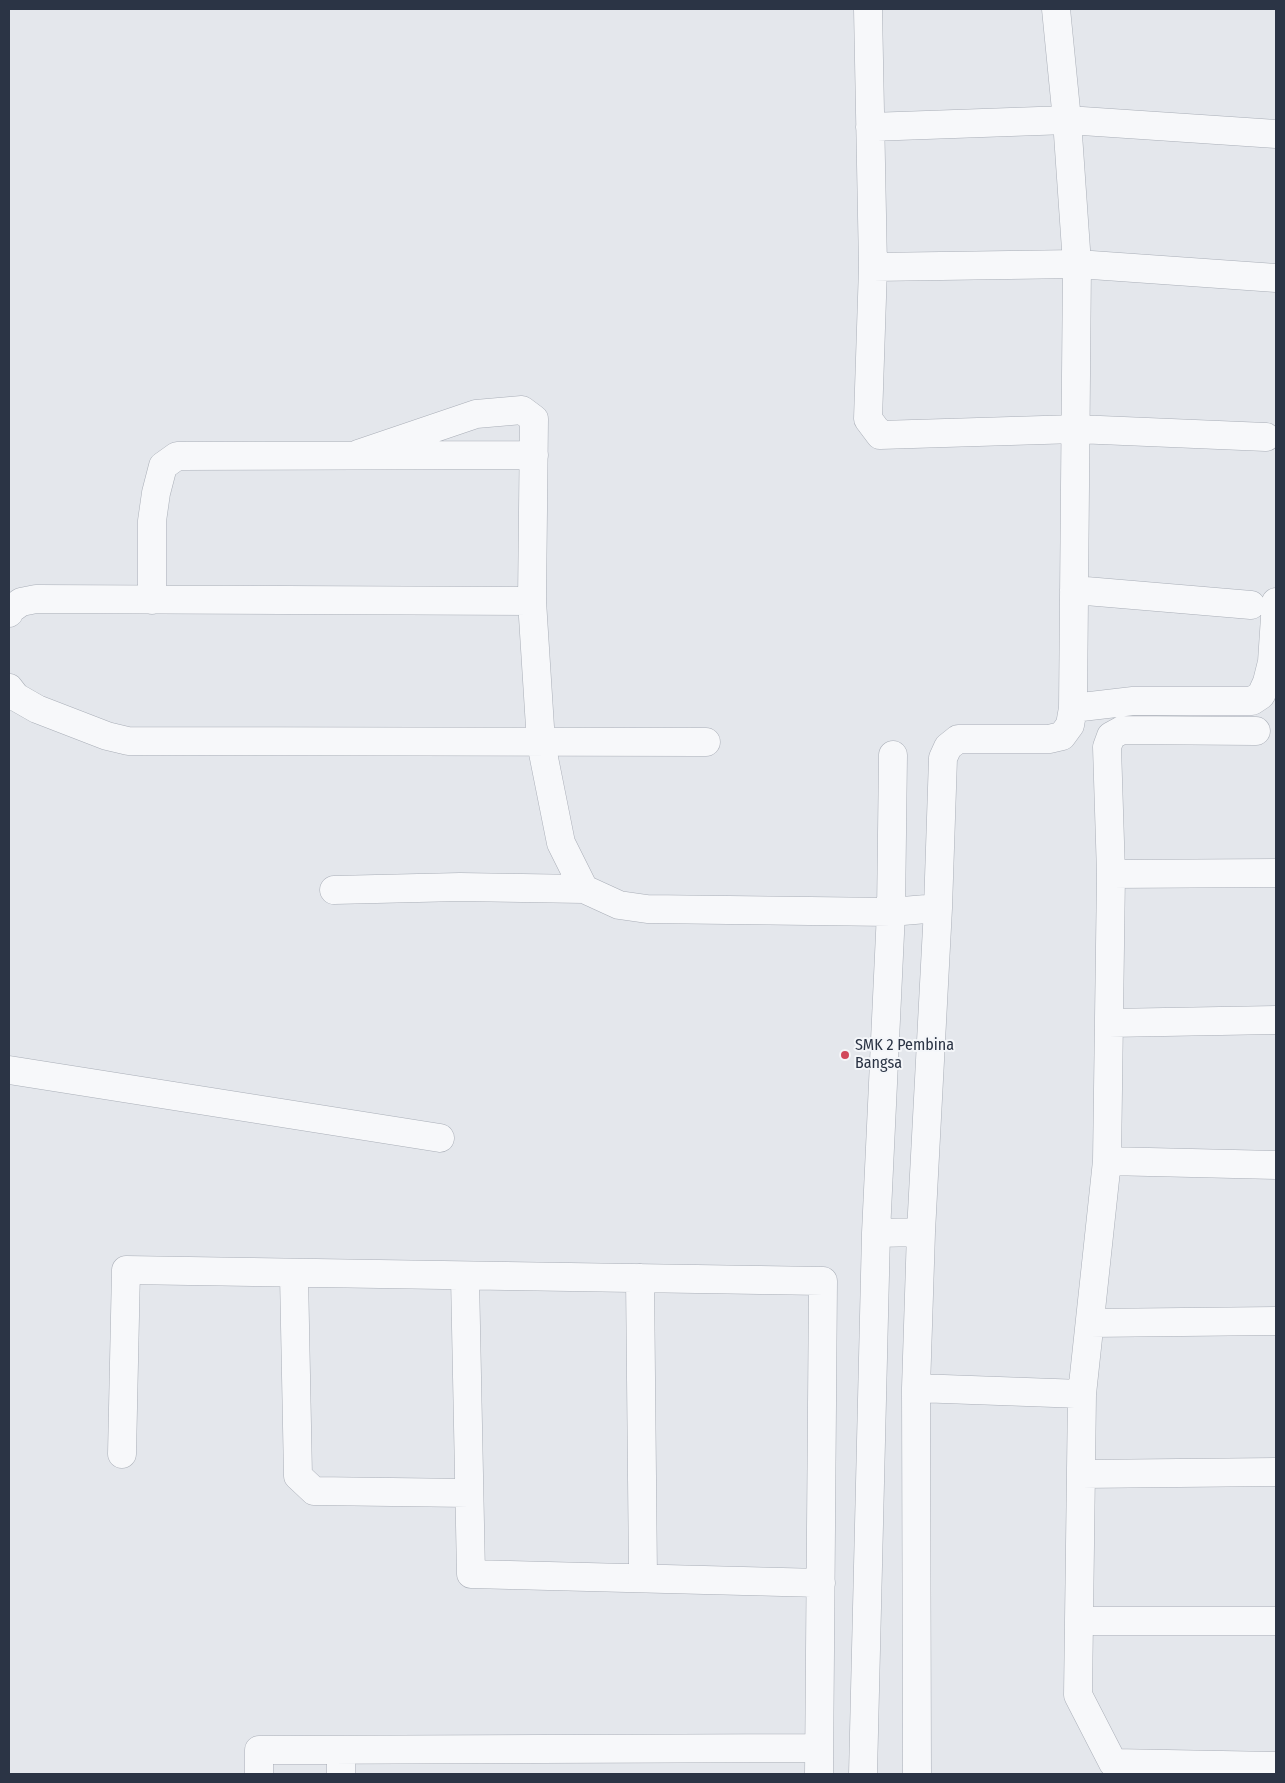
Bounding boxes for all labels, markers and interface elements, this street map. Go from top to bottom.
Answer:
place label: SMK 2 Pembina Bangsa [855,1036,954,1074]
marker: SMK 2 Pembina Bangsa [839,1049,851,1061]

